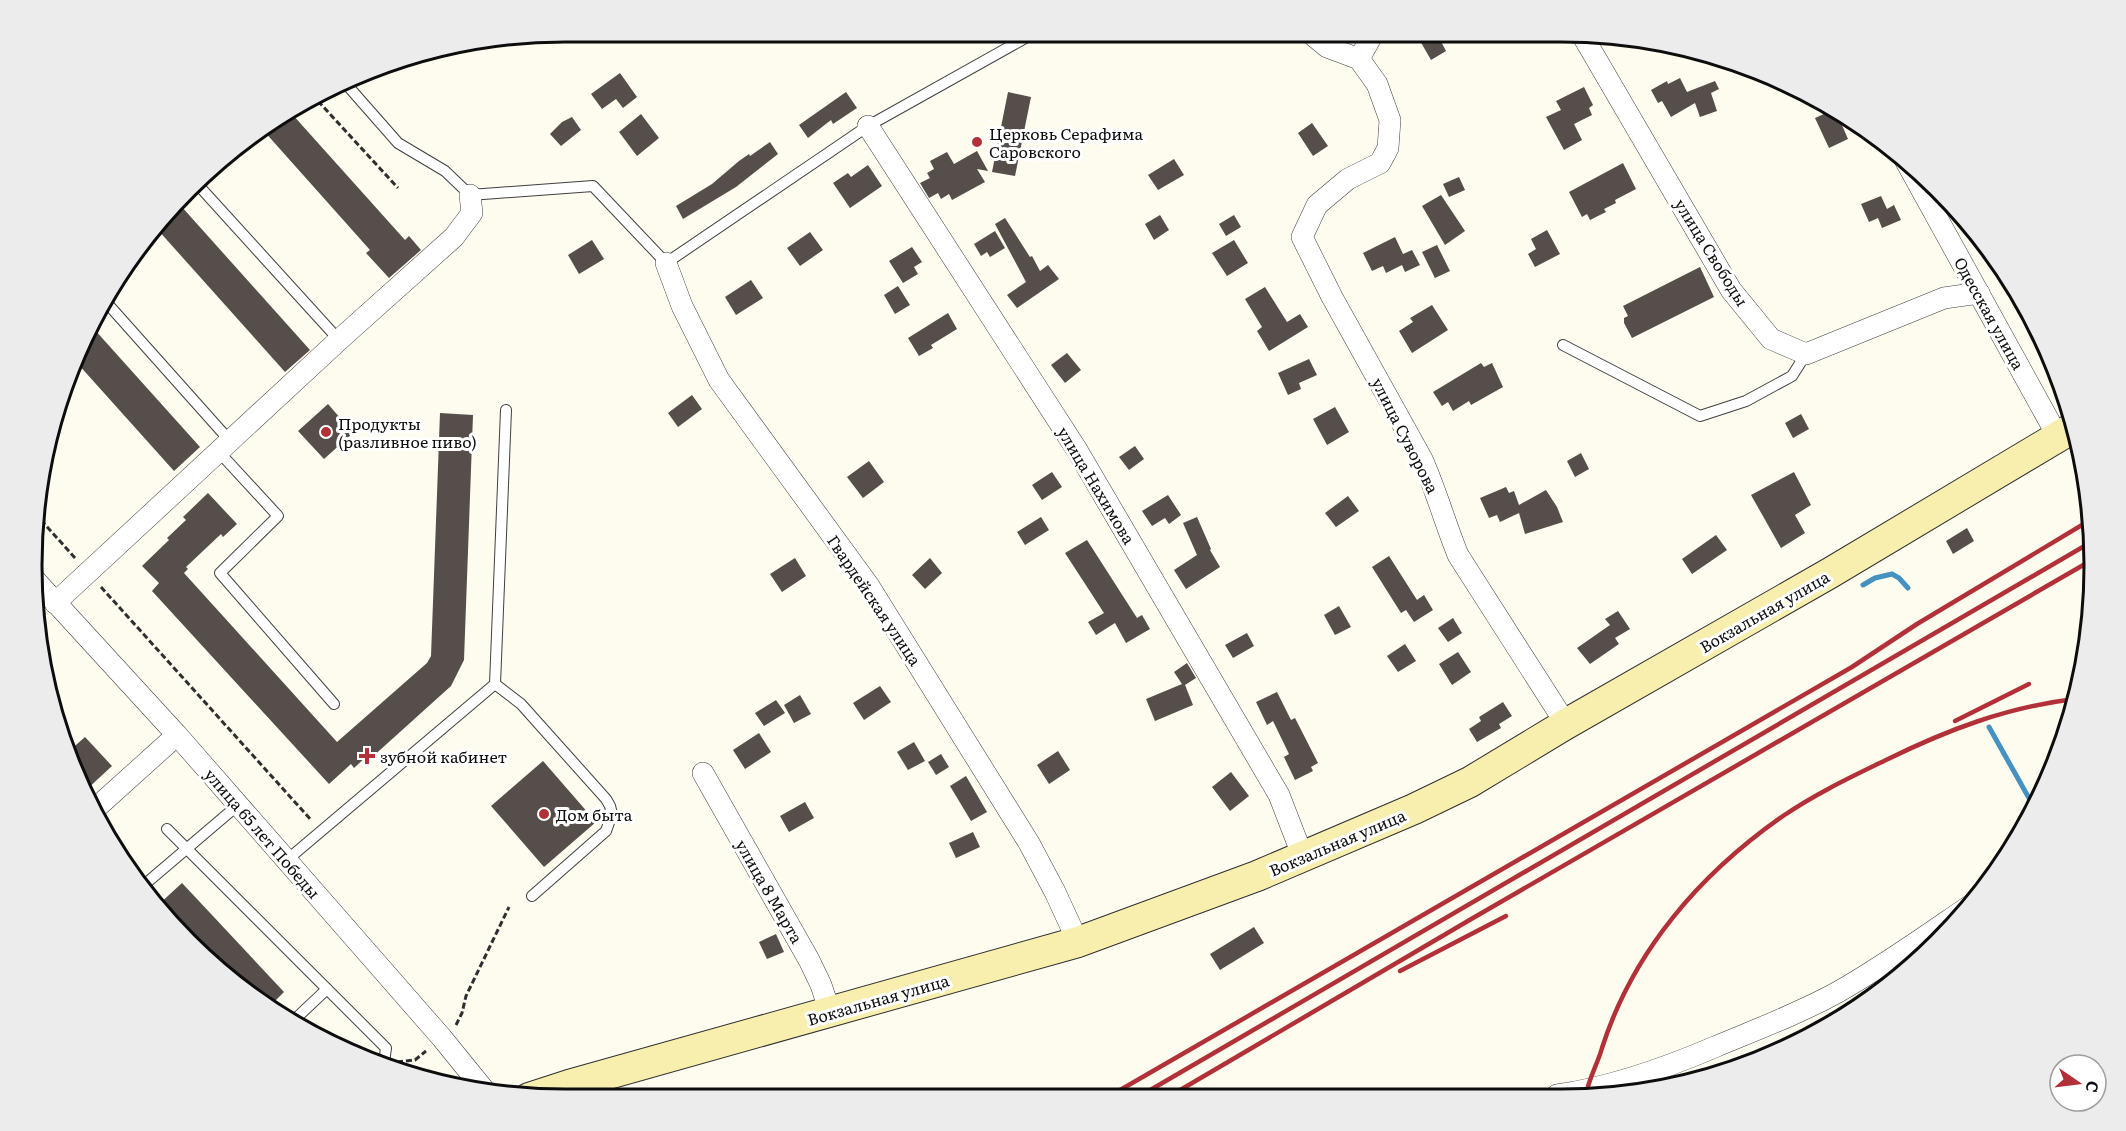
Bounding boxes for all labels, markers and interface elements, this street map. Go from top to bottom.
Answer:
place label: Церковь Серафима Саровского [989,121,1143,163]
marker: Церковь Серафима Саровского [970,135,984,149]
street label: улица Свободы [1669,194,1755,310]
street label: Одесская улица [1949,252,2031,374]
street label: улица Суворова [1366,373,1446,497]
place label: Продукты (разливное пиво) [338,411,477,453]
street label: улица Нахимова [1052,422,1142,549]
marker: Продукты (разливное пиво) [319,425,333,439]
street label: Гвардейская улица [822,530,928,671]
street label: Вокзальная улица [1695,564,1834,658]
place label: зубной кабинет [380,744,507,768]
marker: зубной кабинет [358,747,376,765]
street label: улица 65 лет Победы [199,762,327,904]
place label: Дом быта [556,802,633,826]
street label: Вокзальная улица [1265,802,1409,882]
marker: Дом быта [537,807,551,821]
street label: улица 8 Марта [730,834,810,948]
street label: Вокзальная улица [804,967,952,1031]
north arrow [2048,1053,2108,1113]
text: С [2081,1078,2107,1095]

